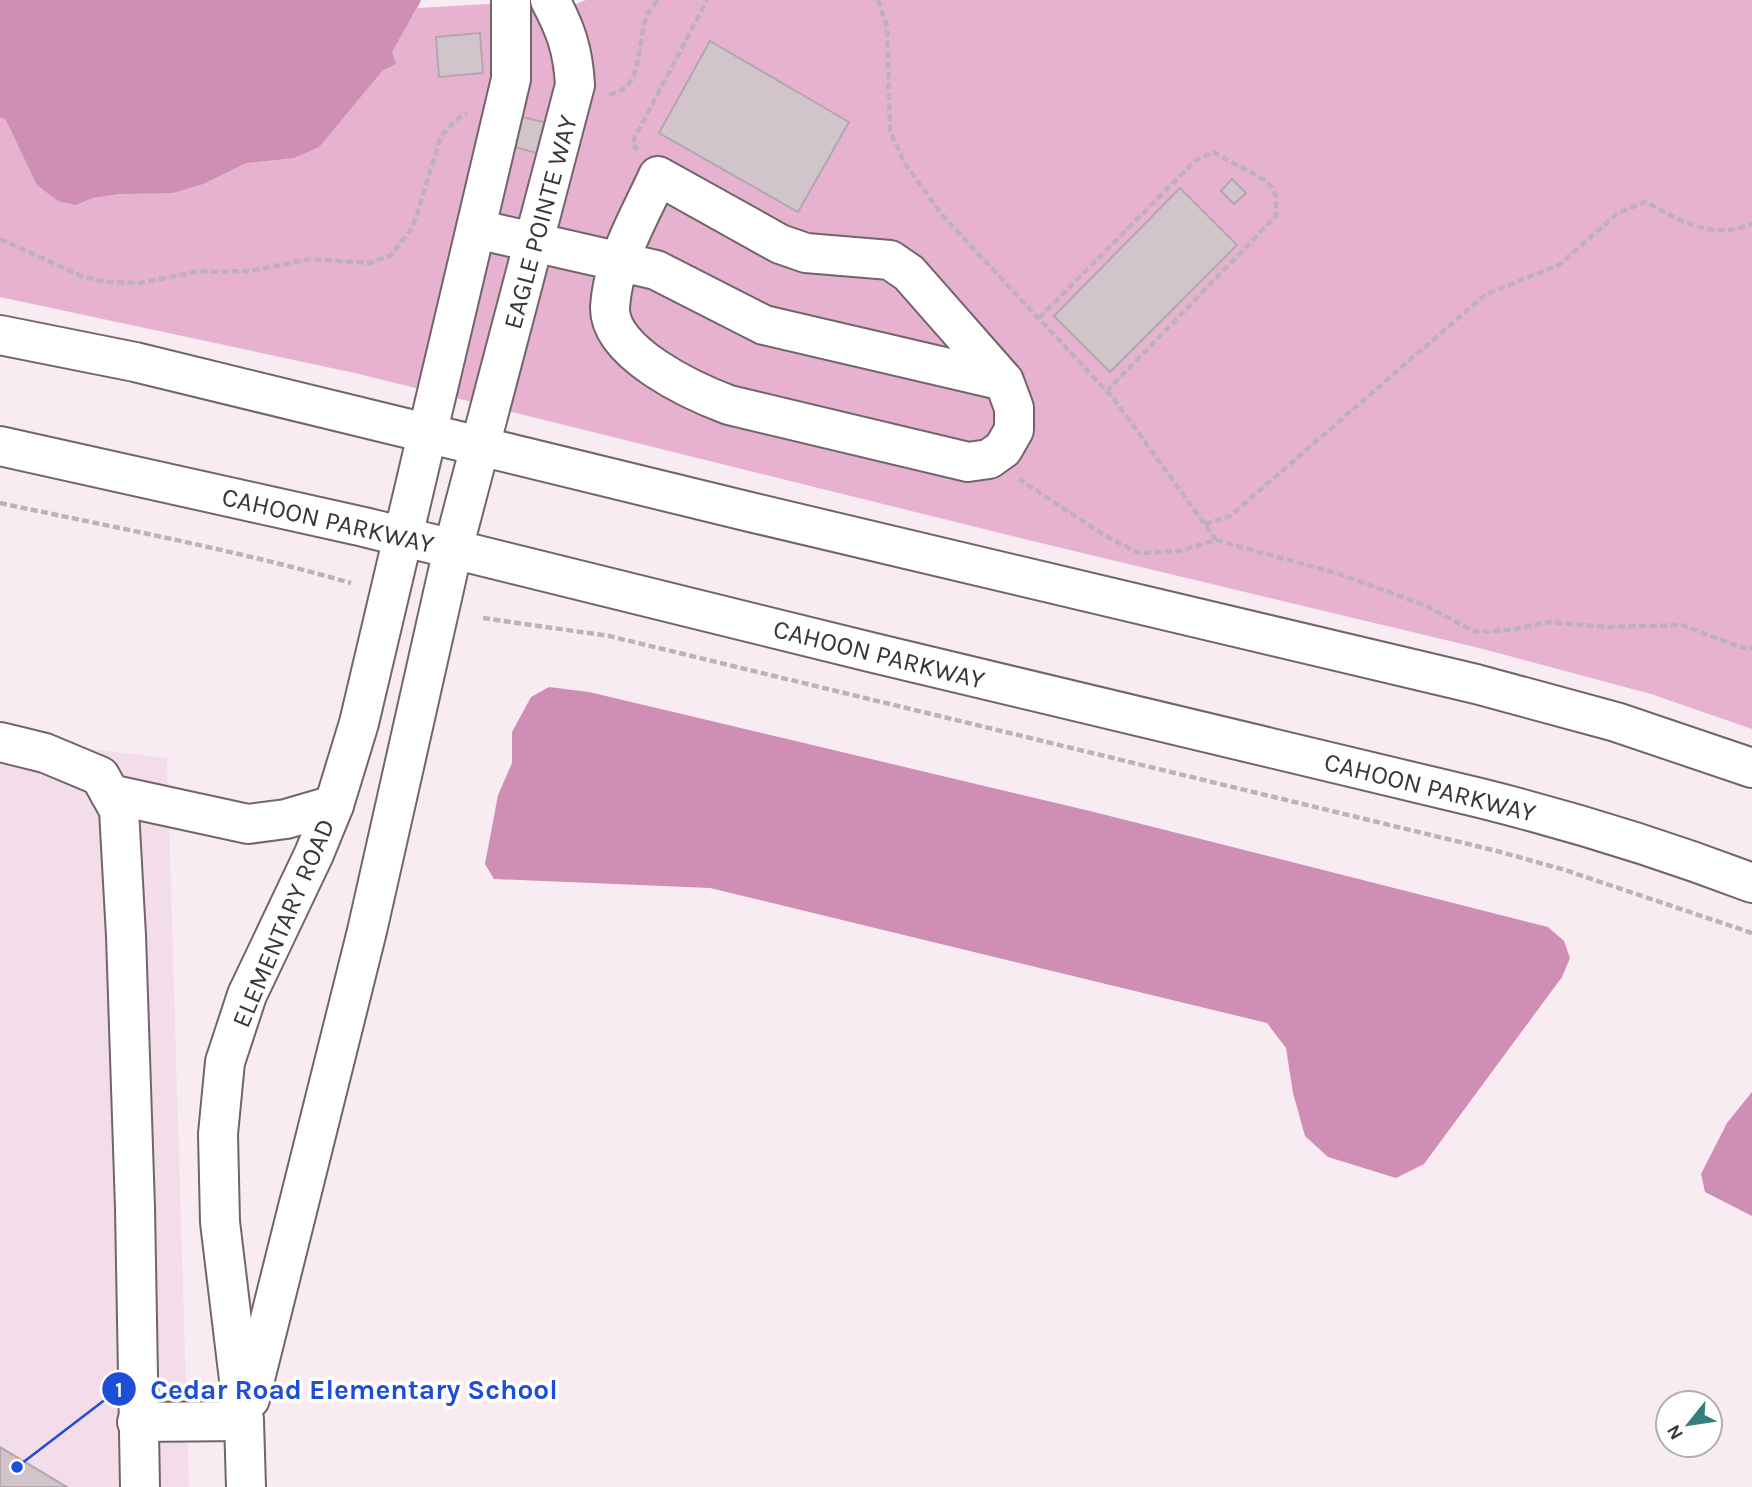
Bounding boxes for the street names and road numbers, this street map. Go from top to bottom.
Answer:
street label: EAGLE POINTE WAY [497,111,584,332]
street label: CAHOON PARKWAY [219,481,438,560]
street label: CAHOON PARKWAY [770,613,989,696]
street label: CAHOON PARKWAY [1321,746,1540,829]
street label: ELEMENTARY ROAD [225,814,341,1032]

